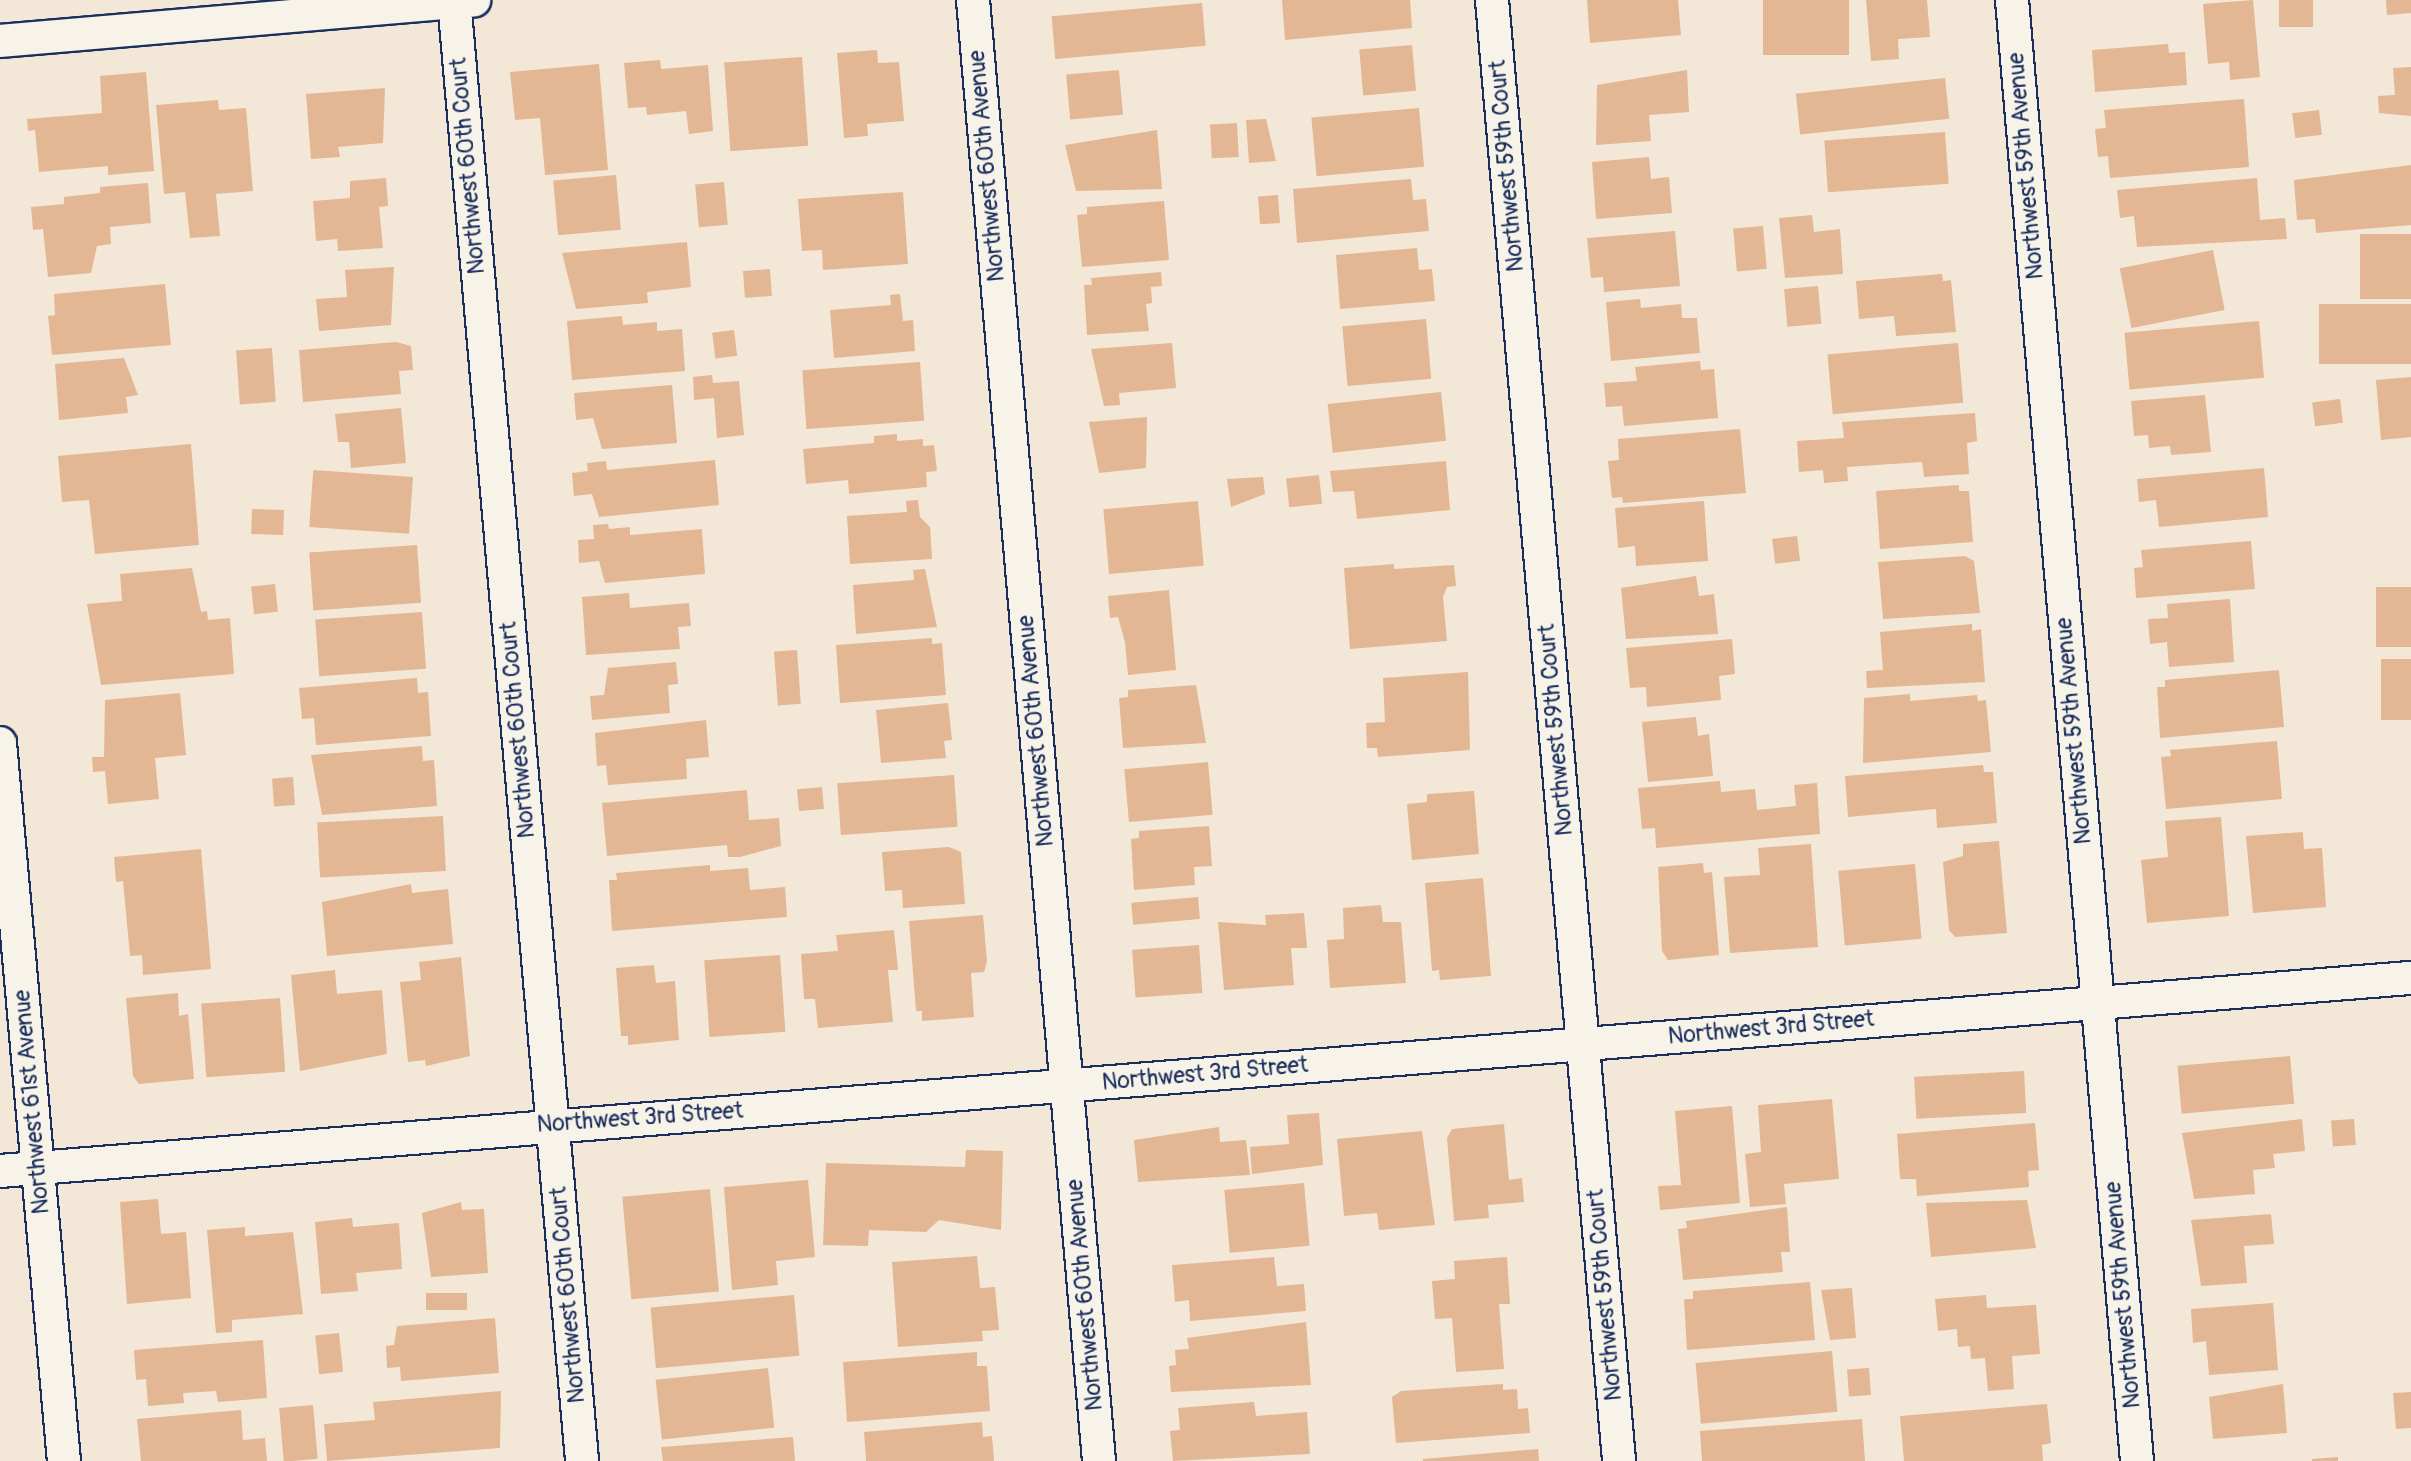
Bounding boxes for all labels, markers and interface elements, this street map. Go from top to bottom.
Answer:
street label: Northwest 60th Avenue [963,49,1011,283]
street label: Northwest 59th Avenue [2002,51,2050,281]
street label: Northwest 60th Court [445,57,491,275]
street label: Northwest 59th Court [1484,59,1530,273]
street label: Northwest 60th Avenue [1012,614,1060,848]
street label: Northwest 59th Avenue [2050,616,2098,846]
street label: Northwest 60th Court [495,621,541,839]
street label: Northwest 59th Court [1533,623,1579,837]
street label: Northwest 61st Avenue [8,989,56,1215]
street label: Northwest 3rd Street [1667,1005,1875,1051]
street label: Northwest 3rd Street [1101,1051,1309,1097]
street label: Northwest 3rd Street [536,1097,744,1139]
street label: Northwest 60th Avenue [1061,1178,1109,1412]
street label: Northwest 59th Avenue [2099,1180,2147,1410]
street label: Northwest 60th Court [545,1186,591,1404]
street label: Northwest 59th Court [1582,1188,1628,1402]

